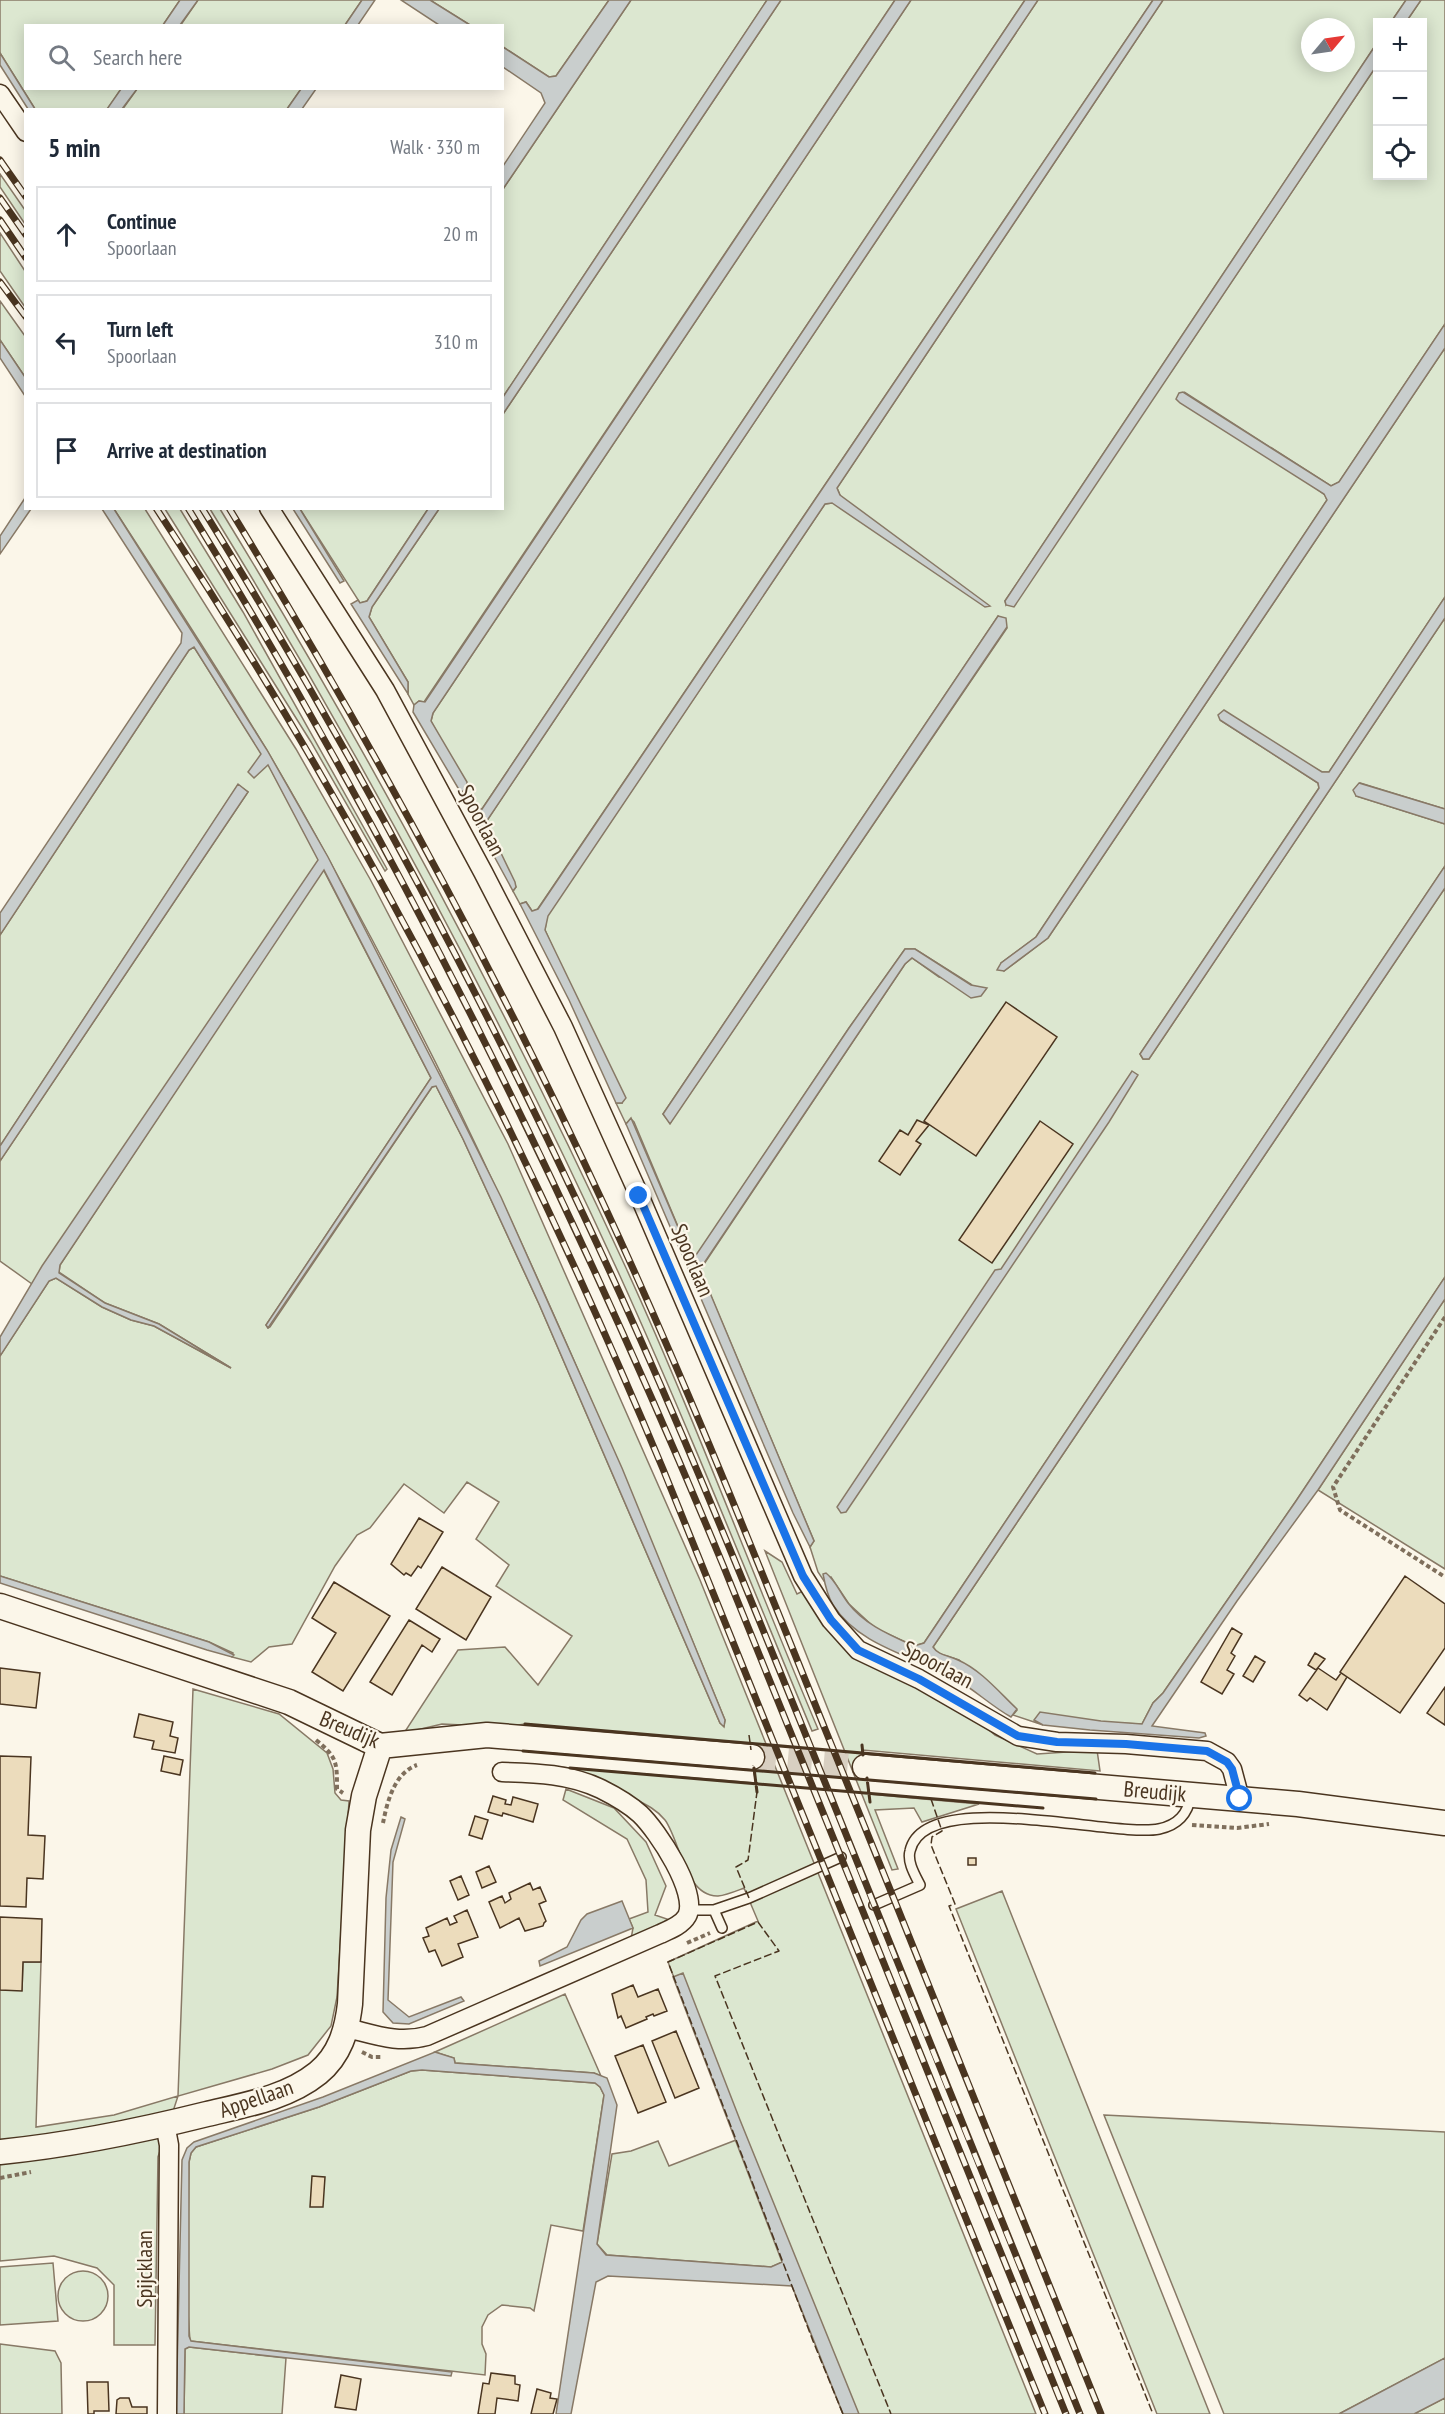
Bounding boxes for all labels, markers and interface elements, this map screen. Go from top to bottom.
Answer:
north arrow [1301,18,1355,72]
map controls [1373,18,1427,180]
button: + [1373,18,1427,72]
search box [24,24,504,90]
icon: search [45,41,78,74]
text: Search here [93,43,182,71]
button: − [1373,72,1427,126]
button: locate [1373,126,1427,180]
text: 5 min [48,131,101,164]
text: Walk · 330 m [390,134,480,160]
text: Continue [107,207,177,235]
icon: ahead [50,218,83,251]
text: 20 m [443,221,478,247]
text: Spoorlaan [107,235,176,261]
text: Turn left [107,315,173,343]
icon: left [50,326,83,359]
text: 310 m [434,329,478,355]
text: Spoorlaan [107,343,176,369]
icon: arrive [50,434,83,467]
text: Arrive at destination [107,436,267,464]
street label: Spoorlaan [452,780,512,860]
route end [625,1182,651,1208]
street label: Spoorlaan [665,1219,721,1301]
street label: Spoorlaan [898,1634,978,1694]
street label: Breudijk [316,1704,385,1754]
street label: Breudijk [1123,1774,1188,1808]
route start [1226,1785,1252,1811]
street label: Appellaan [215,2072,297,2124]
street label: Spijcklaan [130,2230,158,2308]

